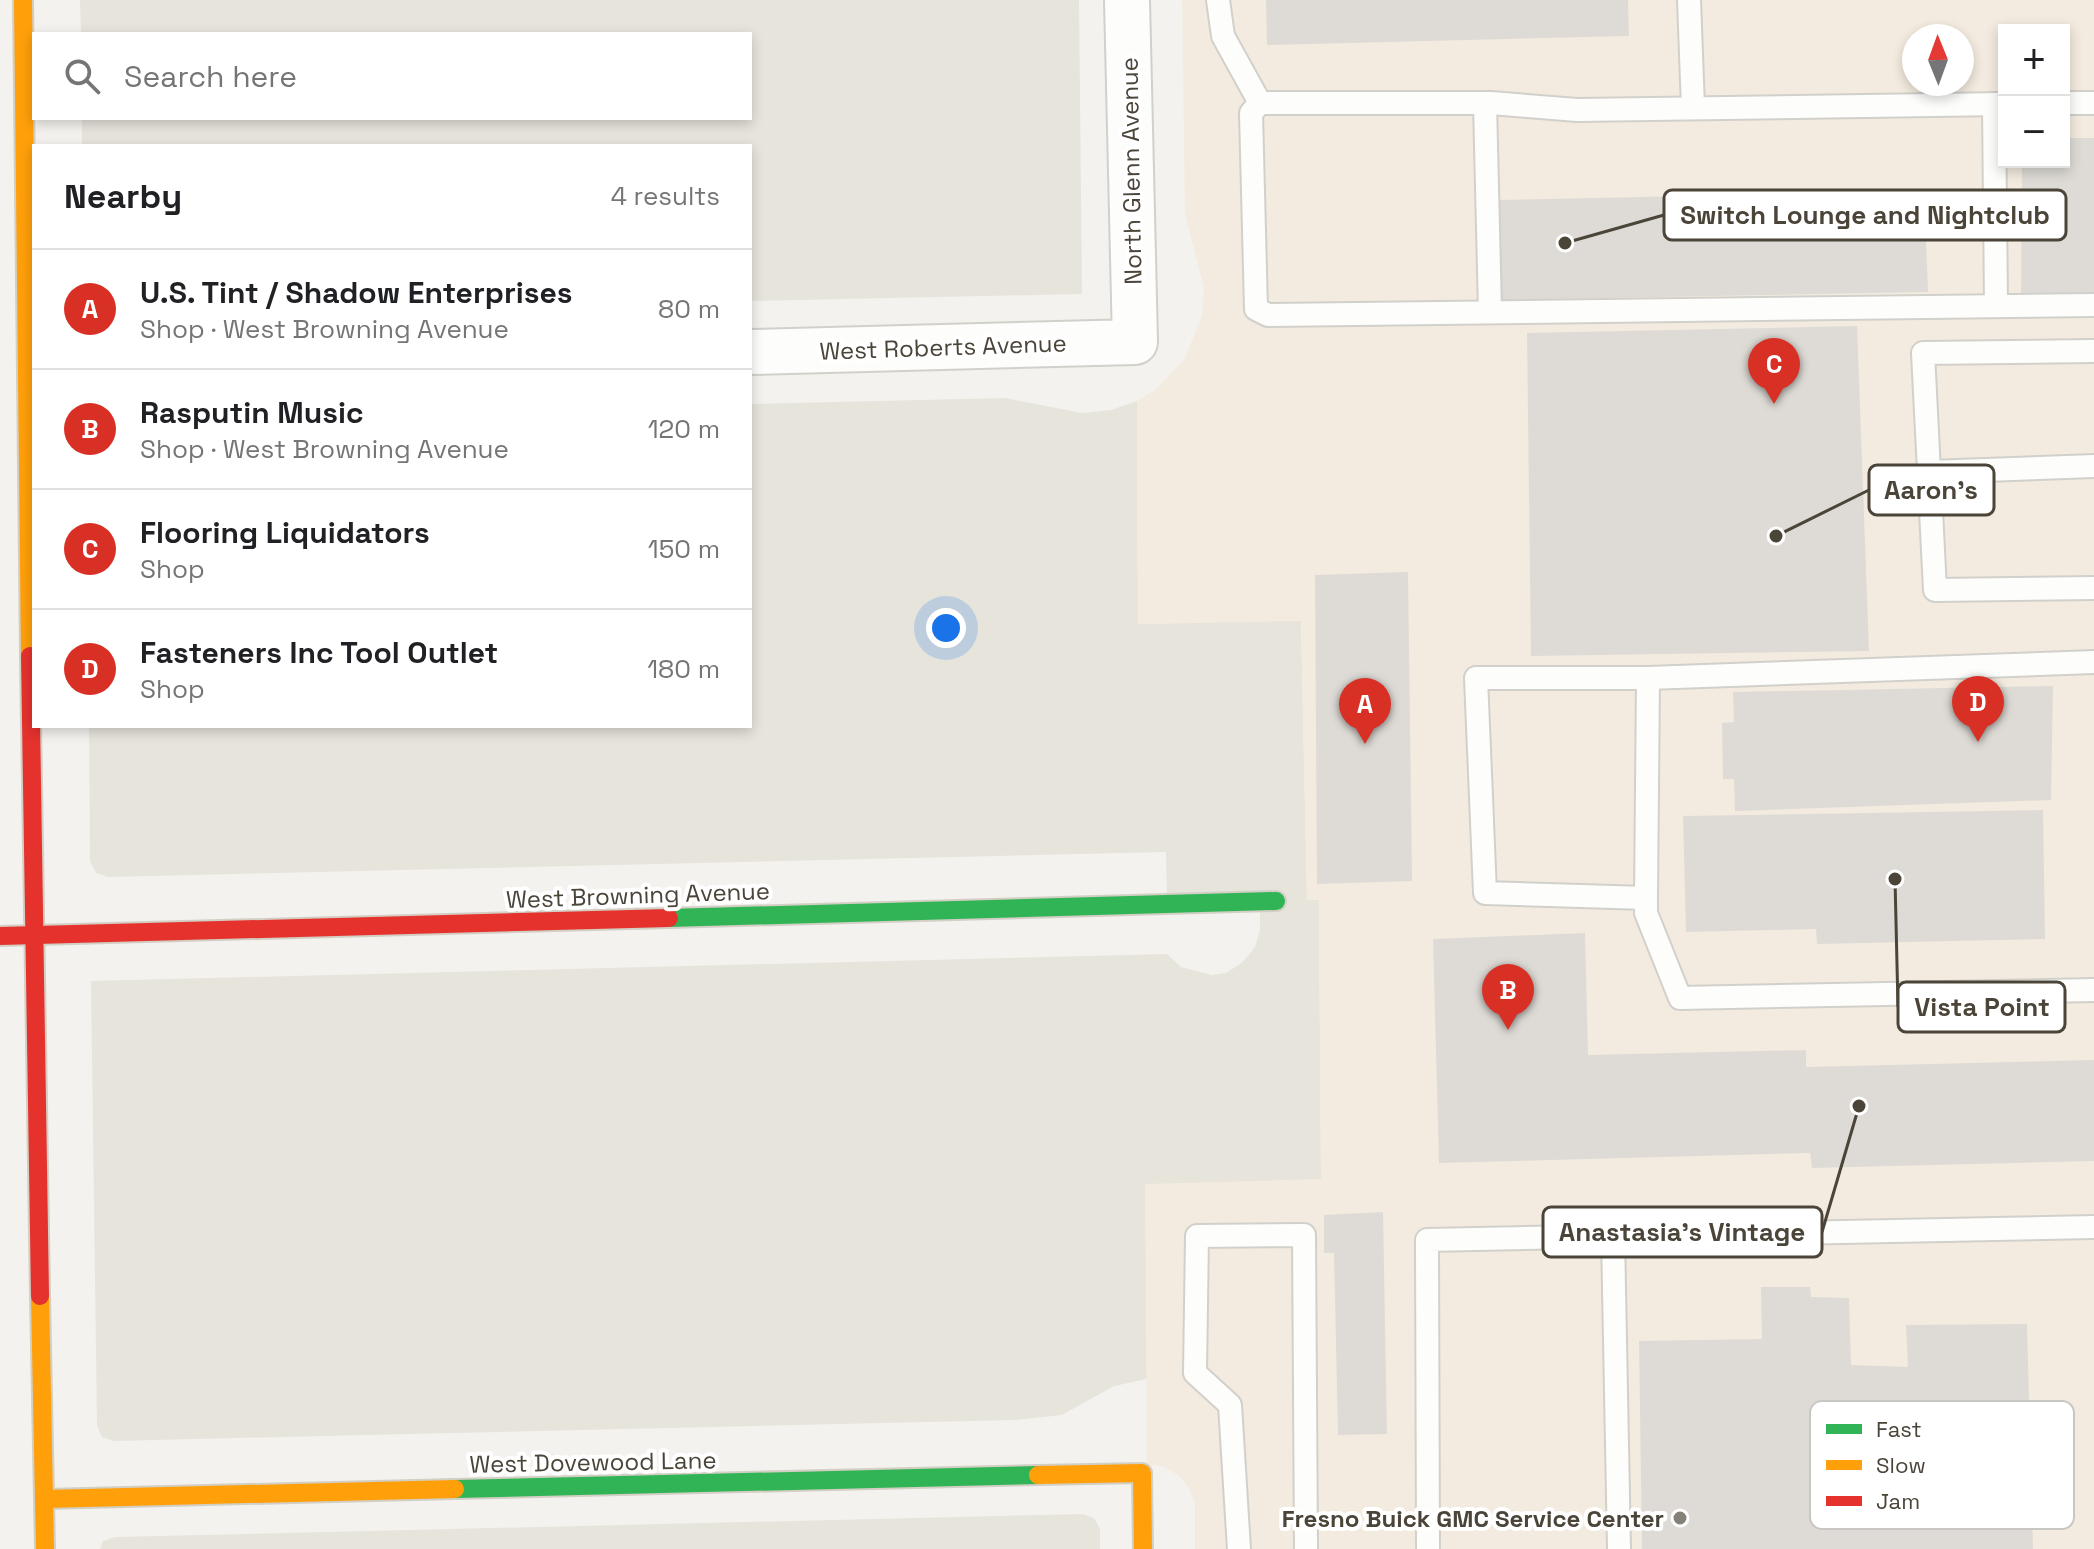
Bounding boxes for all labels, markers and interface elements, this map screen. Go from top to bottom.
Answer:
north arrow [1902,24,1974,96]
map controls [1998,24,2070,168]
button: + [1998,24,2070,96]
search box [32,32,752,120]
icon: search [60,54,104,98]
text: Search here [124,57,297,96]
street label: North Glenn Avenue [1114,57,1148,285]
button: − [1998,96,2070,168]
text: Nearby [64,175,182,218]
text: 4 results [611,179,720,213]
callout: Switch Lounge and Nightclub [1664,190,2066,240]
text: Switch Lounge and Nightclub [1680,198,2050,232]
text: U.S. Tint / Shadow Enterprises [140,273,573,312]
text: A [82,292,98,326]
text: 80 m [658,292,720,326]
text: Shop · West Browning Avenue [140,312,509,346]
street label: West Roberts Avenue [819,327,1067,367]
pin: C [1748,338,1800,404]
text: Rasputin Music [140,393,364,432]
text: B [81,412,99,446]
text: 120 m [648,412,720,446]
text: Shop · West Browning Avenue [140,432,509,466]
callout: Aaron's [1869,465,1994,515]
text: Aaron's [1884,473,1978,507]
text: Flooring Liquidators [140,513,430,552]
text: C [82,532,98,566]
text: 150 m [648,532,720,566]
text: Shop [140,552,205,586]
your location [926,608,966,648]
text: Fasteners Inc Tool Outlet [140,633,498,672]
text: D [81,652,99,686]
text: 180 m [647,652,720,686]
text: Shop [140,672,205,706]
pin: D [1952,676,2004,742]
pin: A [1339,678,1391,744]
street label: West Browning Avenue [505,875,771,915]
pin: B [1482,964,1534,1030]
callout: Vista Point [1898,982,2065,1032]
text: Vista Point [1914,990,2050,1024]
callout: Anastasia's Vintage [1543,1207,1822,1257]
text: Anastasia's Vintage [1559,1215,1805,1249]
legend [1810,1401,2074,1529]
text: Fast [1876,1415,1922,1443]
street label: West Dovewood Lane [469,1444,717,1480]
text: Slow [1876,1451,1926,1479]
text: Jam [1876,1487,1920,1515]
place label: Fresno Buick GMC Service Center [1282,1503,1664,1534]
marker: Fresno Buick GMC Service Center [1671,1509,1689,1527]

